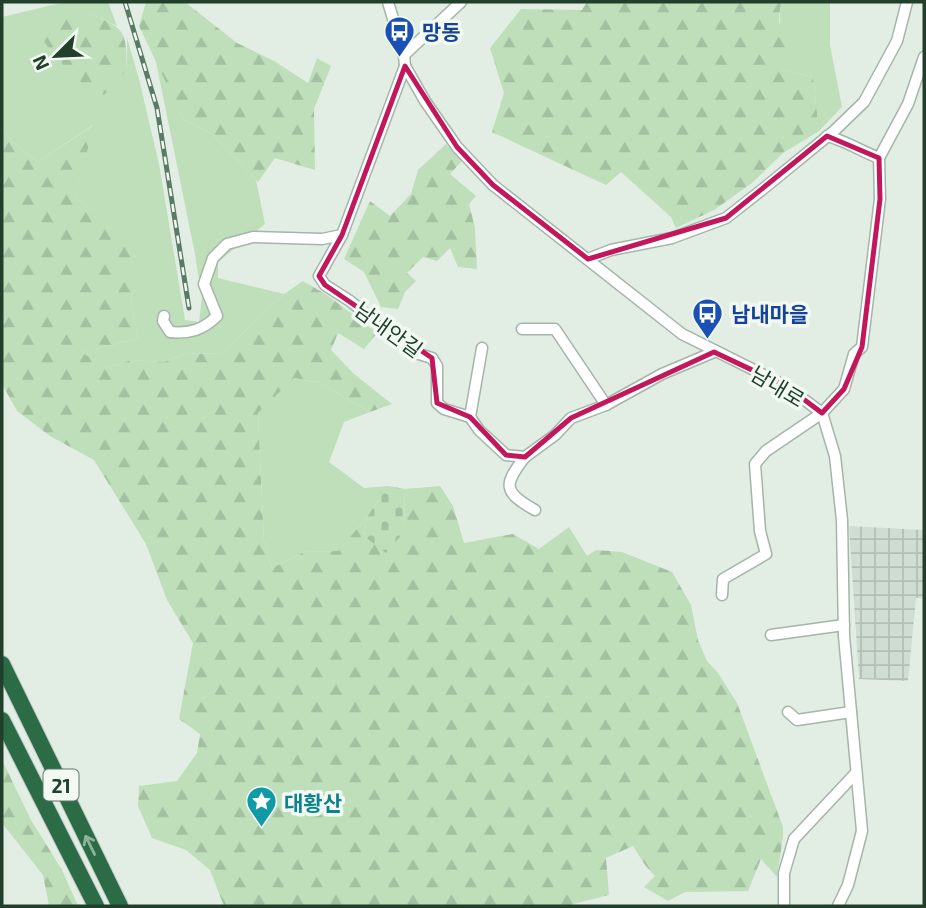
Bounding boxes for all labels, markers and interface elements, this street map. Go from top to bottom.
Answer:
bus stop icon: 망동 [382,14,416,58]
place label: 망동 [422,19,461,44]
north arrow [21,21,91,91]
text: N [27,52,53,74]
street label: 남내안길 [350,296,428,362]
bus stop icon: 남내마을 [691,296,725,340]
place label: 남내마을 [731,301,808,326]
street label: 남내로 [747,360,809,412]
road number: 21 [43,770,78,800]
place icon: 대황산 [244,785,278,829]
place label: 대황산 [284,790,342,815]
one-way arrow [82,835,96,856]

